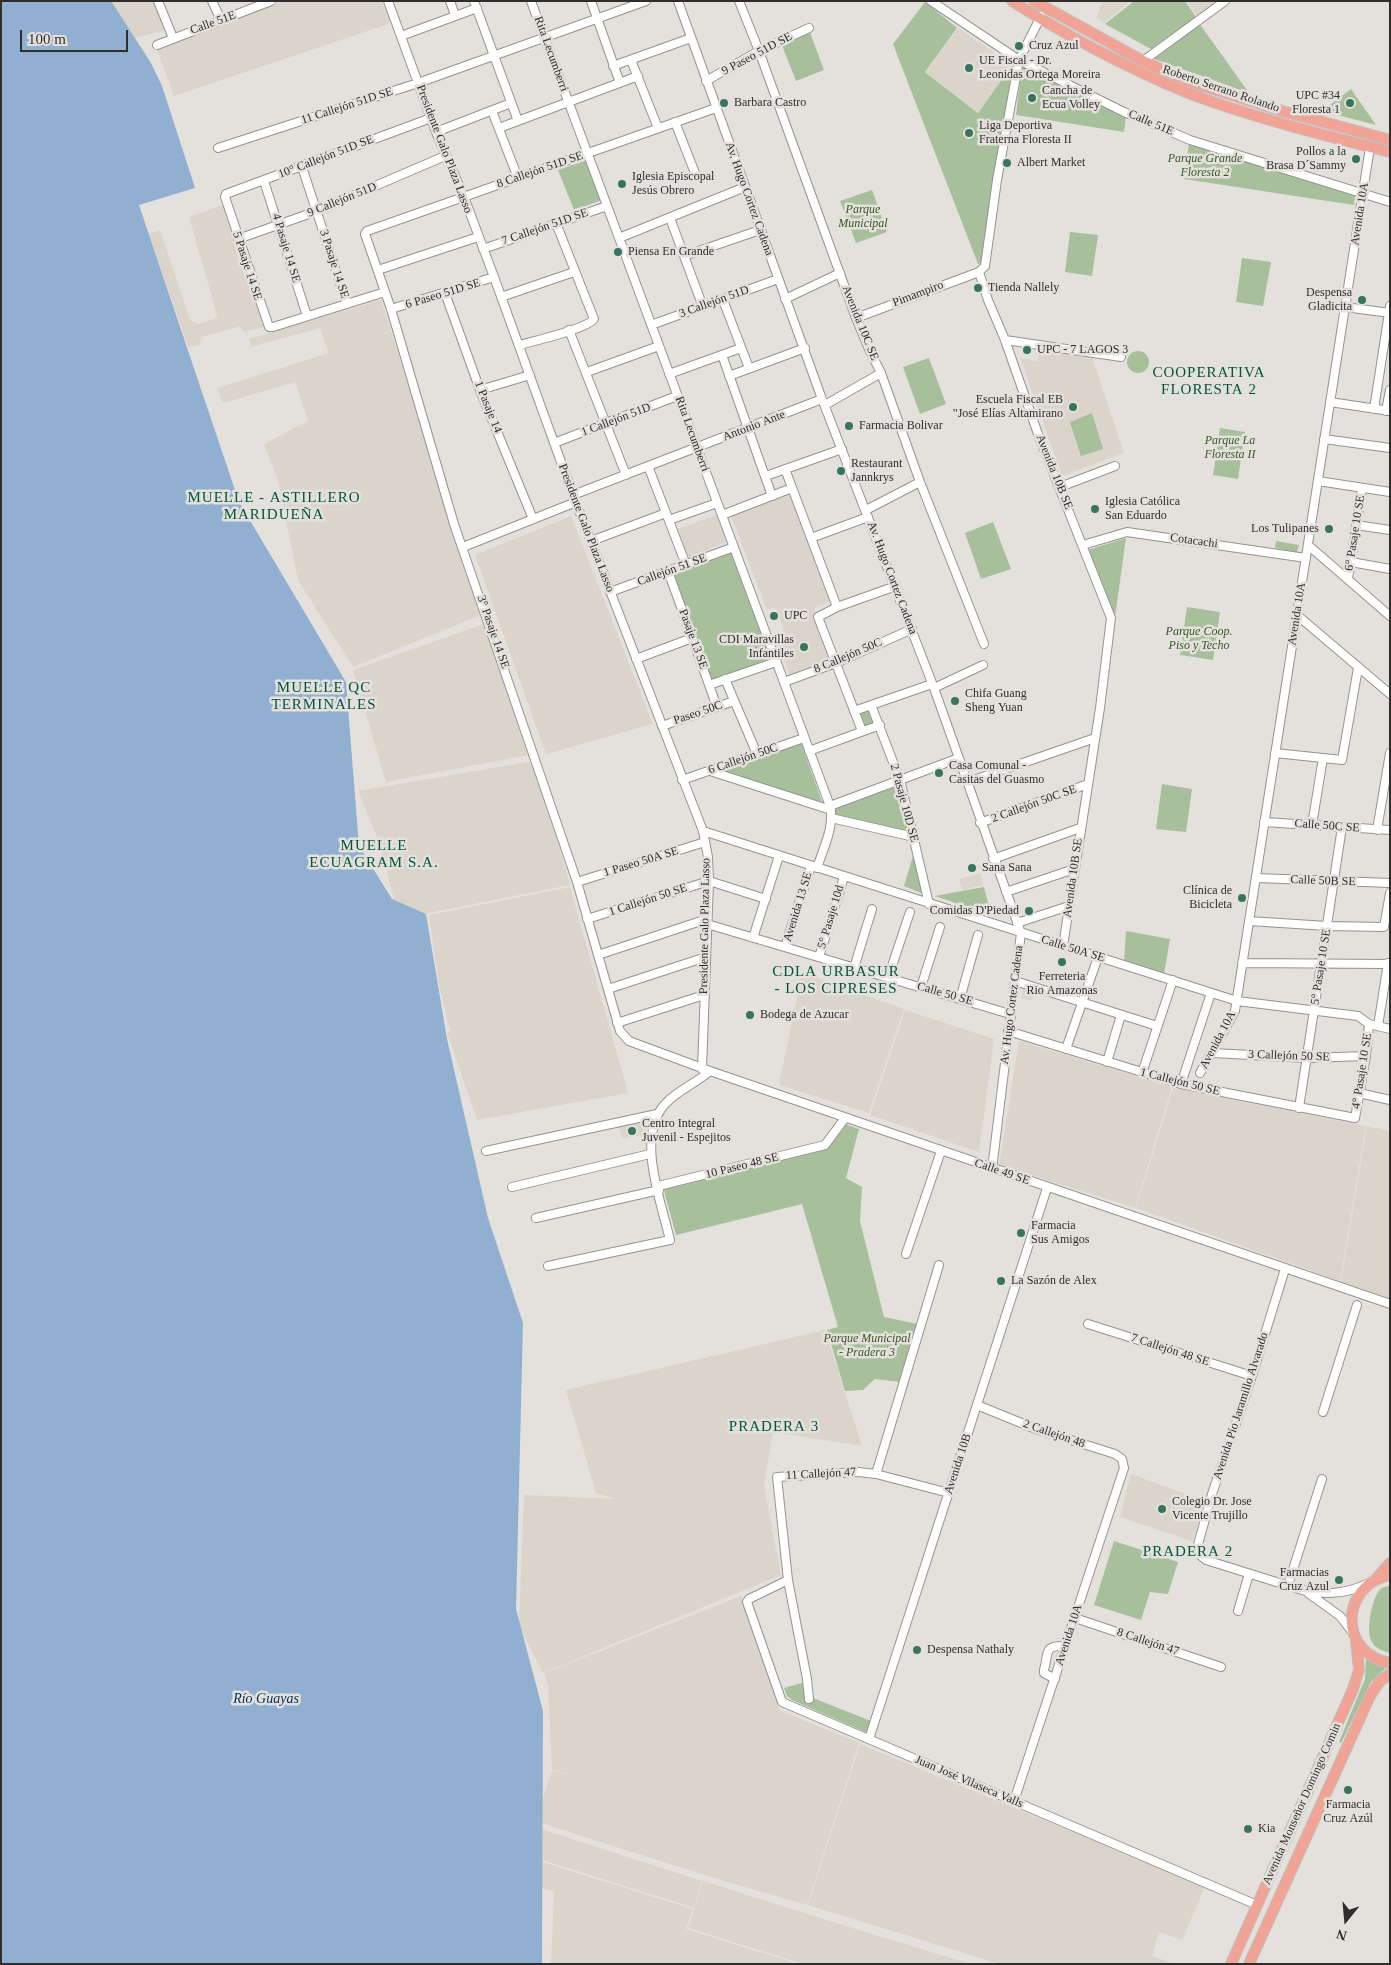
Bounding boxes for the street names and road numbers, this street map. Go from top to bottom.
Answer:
street label: Calle 51E [188,8,238,38]
street label: Rita Lecumberri [531,14,571,94]
street label: 9 Paseo 51D SE [719,29,795,79]
street label: Roberto Serrano Rolando [1161,62,1281,116]
street label: Presidente Galo Plaza Lasso [413,83,475,215]
street label: 11 Callejón 51D SE [299,84,395,128]
street label: Calle 51E [1126,107,1176,139]
street label: 10° Callejón 51D SE [276,132,376,182]
street label: Av. Hugo Cortez Cadena [722,140,776,258]
street label: 8 Callejón 51D SE [495,148,585,192]
street label: 9 Callejón 51D [305,180,379,220]
street label: Avenida 10A [1348,182,1372,246]
street label: 7 Callejón 51D SE [500,205,590,249]
street label: 4 Pasaje 14 SE [269,212,303,284]
street label: 3 Pasaje 14 SE [316,228,352,300]
street label: 5 Pasaje 14 SE [229,230,265,302]
street label: 6 Paseo 51D SE [404,276,482,312]
street label: Pimampiro [891,278,945,310]
street label: 3 Callejón 51D [677,283,751,321]
street label: Avenida 10C SE [838,283,882,363]
street label: 1 Pasaje 14 [471,379,505,435]
street label: Rita Lecumberri [672,394,712,474]
street label: 1 Callejón 51D [579,400,653,440]
street label: Antonio Ante [721,408,787,444]
street label: Avenida 10B SE [1032,432,1076,512]
street label: Presidente Galo Plaza Lasso [555,462,617,594]
street label: 6° Pasaje 10 SE [1342,494,1368,572]
street label: Av. Hugo Cortez Cadena [864,520,920,636]
street label: Cotacachi [1169,531,1219,551]
street label: Callejón 51 SE [635,551,709,589]
street label: Avenida 10A [1285,582,1309,646]
street label: 3° Pasaje 14 SE [474,594,512,670]
street label: Pasaje 13 SE [676,607,710,671]
street label: 8 Callejón 50C [812,635,884,677]
street label: Paseo 50C [672,698,724,728]
street label: 6 Callejón 50C [706,740,780,778]
street label: 2 Pasaje 10D SE [887,762,921,844]
street label: 2 Callejón 50C SE [989,782,1079,826]
street label: Calle 50C SE [1294,817,1360,835]
street label: Avenida 10B SE [1060,838,1086,918]
street label: 1 Paseo 50A SE [602,844,680,880]
street label: Presidente Galo Plaza Lasso [697,858,713,994]
street label: Avenida 13 SE [781,871,815,943]
street label: Calle 50B SE [1290,873,1356,889]
street label: 1 Callejón 50 SE [607,881,689,919]
street label: 5° Pasaje 10d [815,884,847,950]
street label: 5° Pasaje 10 SE [1308,928,1334,1006]
street label: Calle 50A SE [1039,932,1107,966]
street label: Av. Hugo Cortez Cadena [998,945,1026,1065]
street label: Calle 50 SE [915,979,975,1009]
street label: Avenida 10A [1197,1009,1239,1071]
street label: 4° Pasaje 10 SE [1349,1032,1375,1110]
street label: 3 Callejón 50 SE [1248,1047,1330,1065]
street label: 1 Callejón 50 SE [1139,1065,1221,1099]
street label: 10 Paseo 48 SE [704,1150,780,1182]
street label: Calle 49 SE [973,1156,1031,1188]
street label: 7 Callejón 48 SE [1129,1331,1211,1369]
street label: Avenida Pío Jaramillo Alvarado [1210,1331,1272,1481]
street label: 2 Callejón 48 [1021,1417,1087,1451]
street label: Avenida 10B [941,1432,975,1496]
street label: 11 Callejón 47 [786,1465,856,1483]
street label: Avenida 10A [1052,1603,1086,1667]
street label: 8 Callejón 47 [1115,1625,1181,1659]
street label: Avenida Monseñor Domingo Comin [1260,1721,1344,1887]
street label: Juan José Vilaseca Valls [913,1753,1025,1811]

